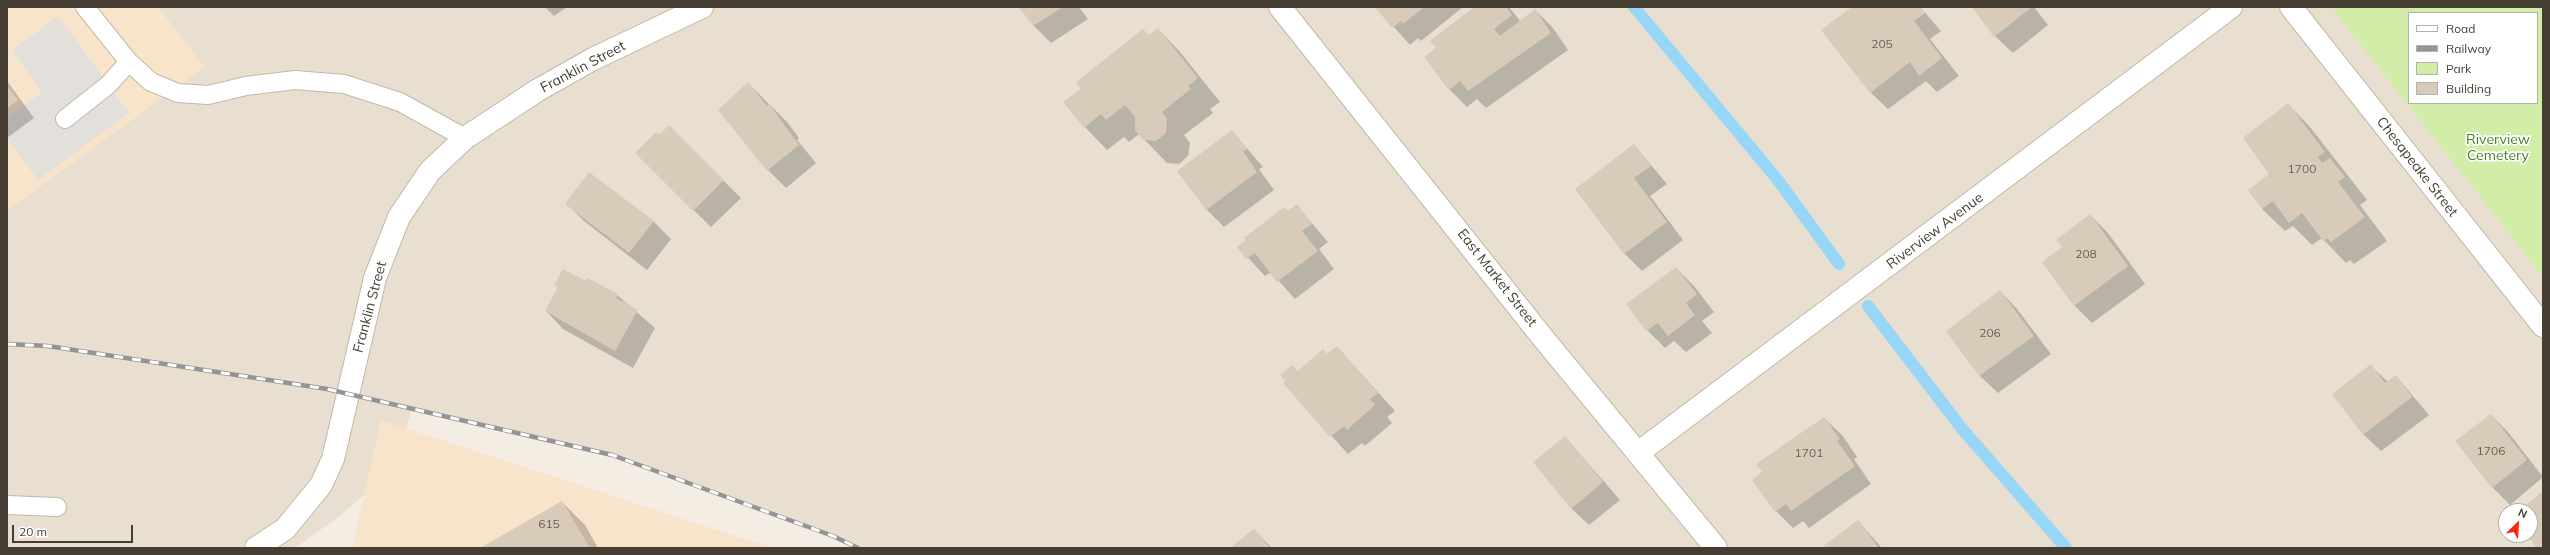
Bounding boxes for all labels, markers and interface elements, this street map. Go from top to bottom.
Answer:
legend [2408,12,2538,104]
text: Road [2446,21,2475,36]
house number: 205 [1871,37,1893,51]
street label: Franklin Street [538,38,628,96]
text: Railway [2446,41,2491,56]
text: Park [2446,61,2471,76]
text: Building [2446,81,2491,96]
street label: Chesapeake Street [2373,114,2461,220]
park label: Riverview Cemetery [2466,132,2530,164]
house number: 1700 [2288,162,2316,176]
street label: Riverview Avenue [1883,189,1987,273]
street label: East Market Street [1454,226,1540,330]
house number: 208 [2075,247,2097,261]
street label: Franklin Street [350,260,390,354]
house number: 206 [1979,326,2001,340]
house number: 1706 [2477,444,2505,458]
house number: 1701 [1795,446,1823,460]
north arrow [2498,503,2538,543]
text: N [2516,505,2529,521]
scale bar [14,517,135,543]
house number: 615 [538,517,560,531]
text: 20 m [19,524,47,539]

